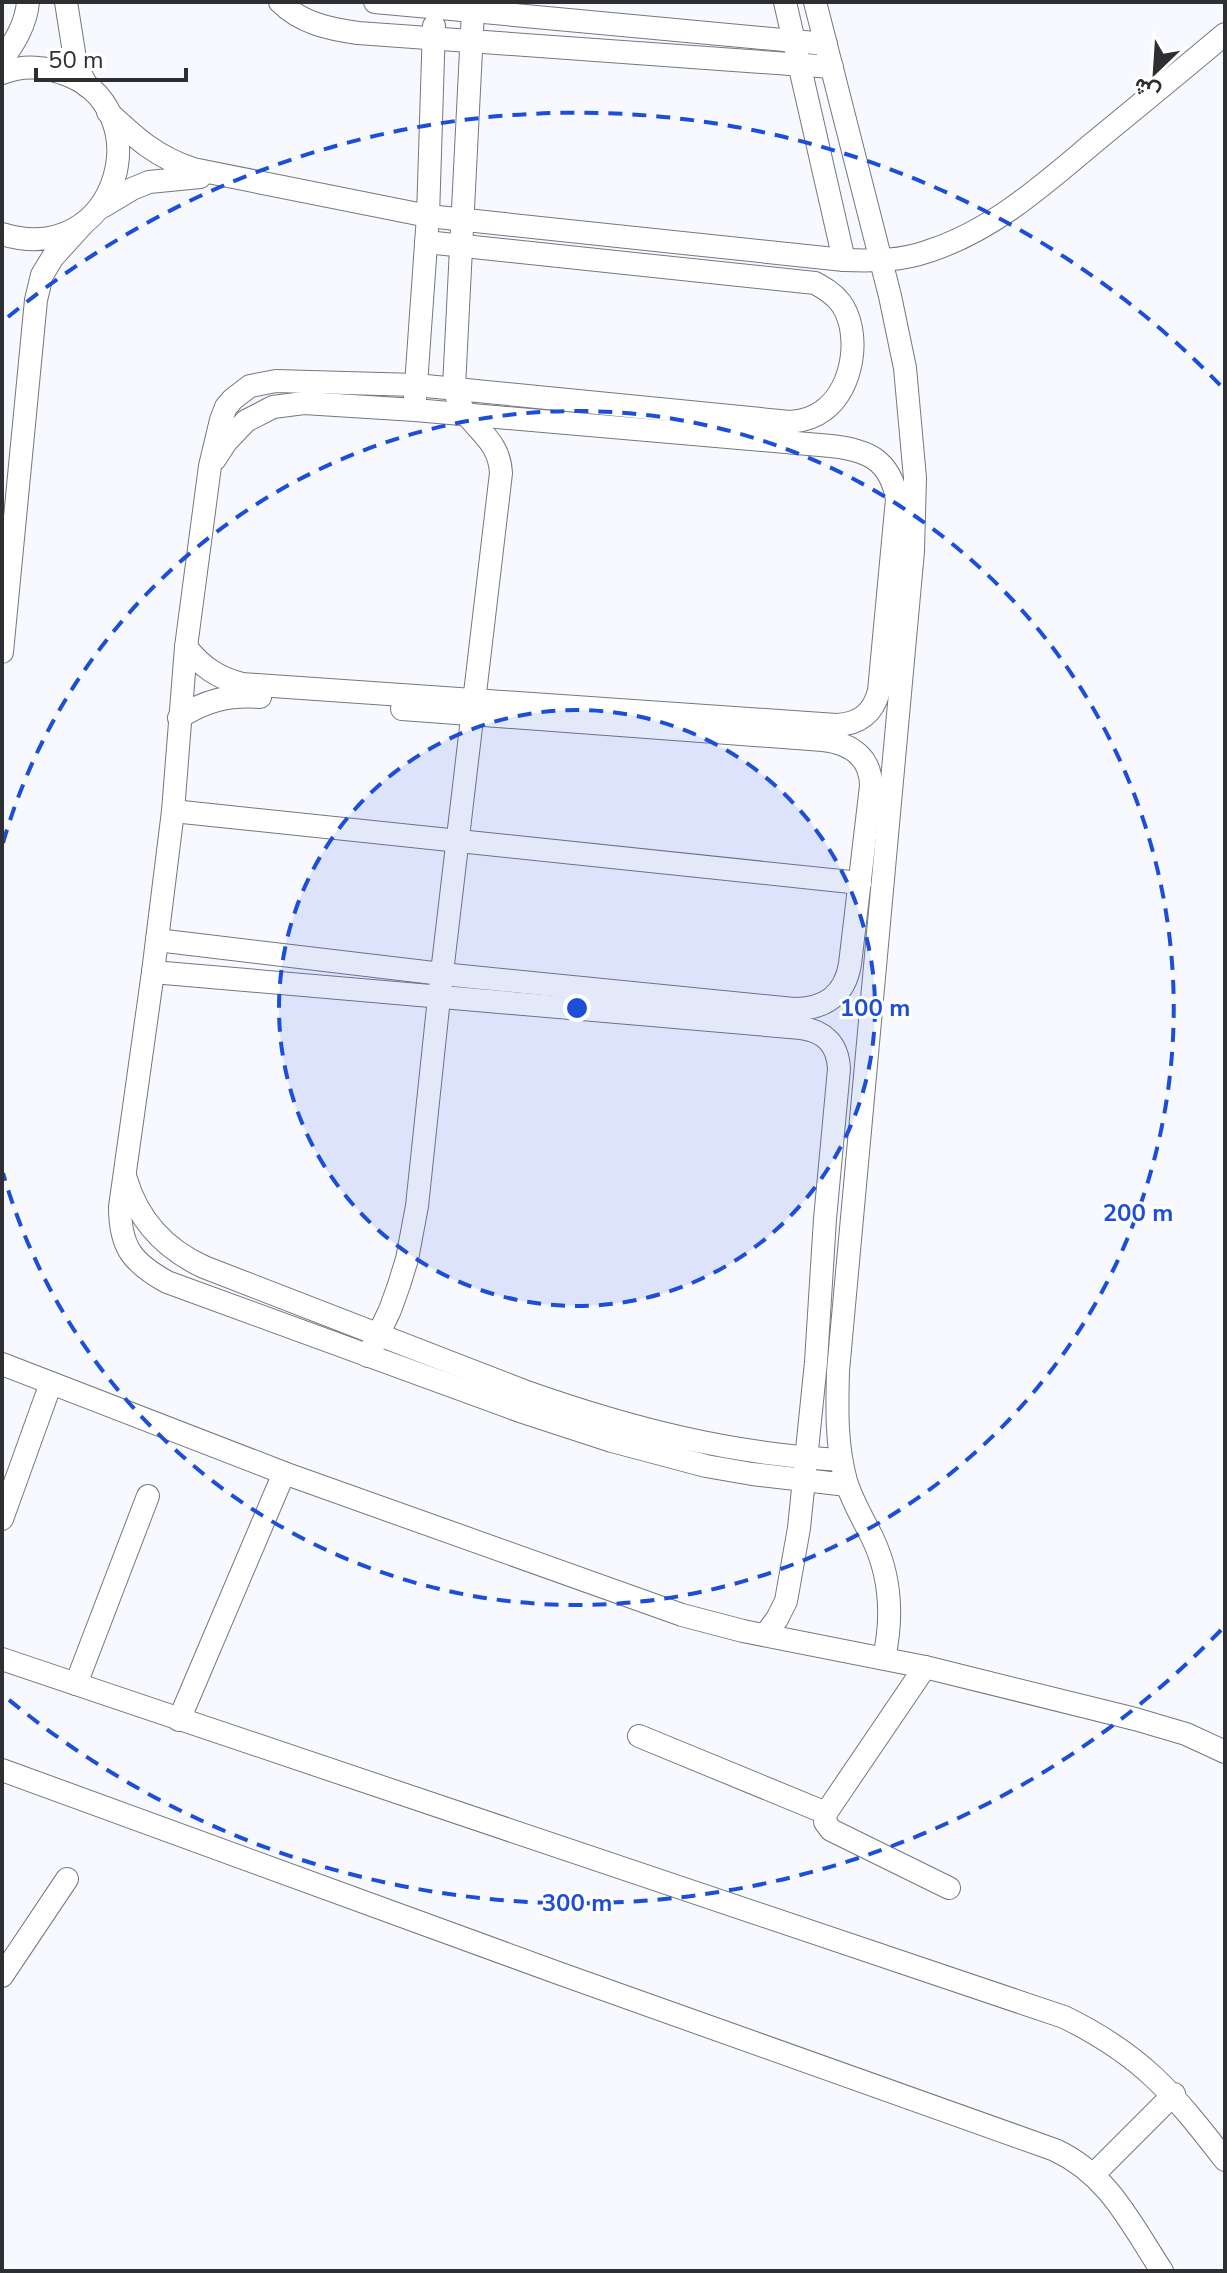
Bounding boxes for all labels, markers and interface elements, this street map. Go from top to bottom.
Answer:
scale bar [36,32,186,82]
north arrow [1115,32,1195,112]
text: 50 m [48,44,104,76]
text: ش [1129,70,1165,108]
text: 100 m [840,992,910,1024]
centre of rings [563,994,591,1022]
text: 200 m [1103,1197,1173,1229]
text: 300 m [542,1887,612,1919]

